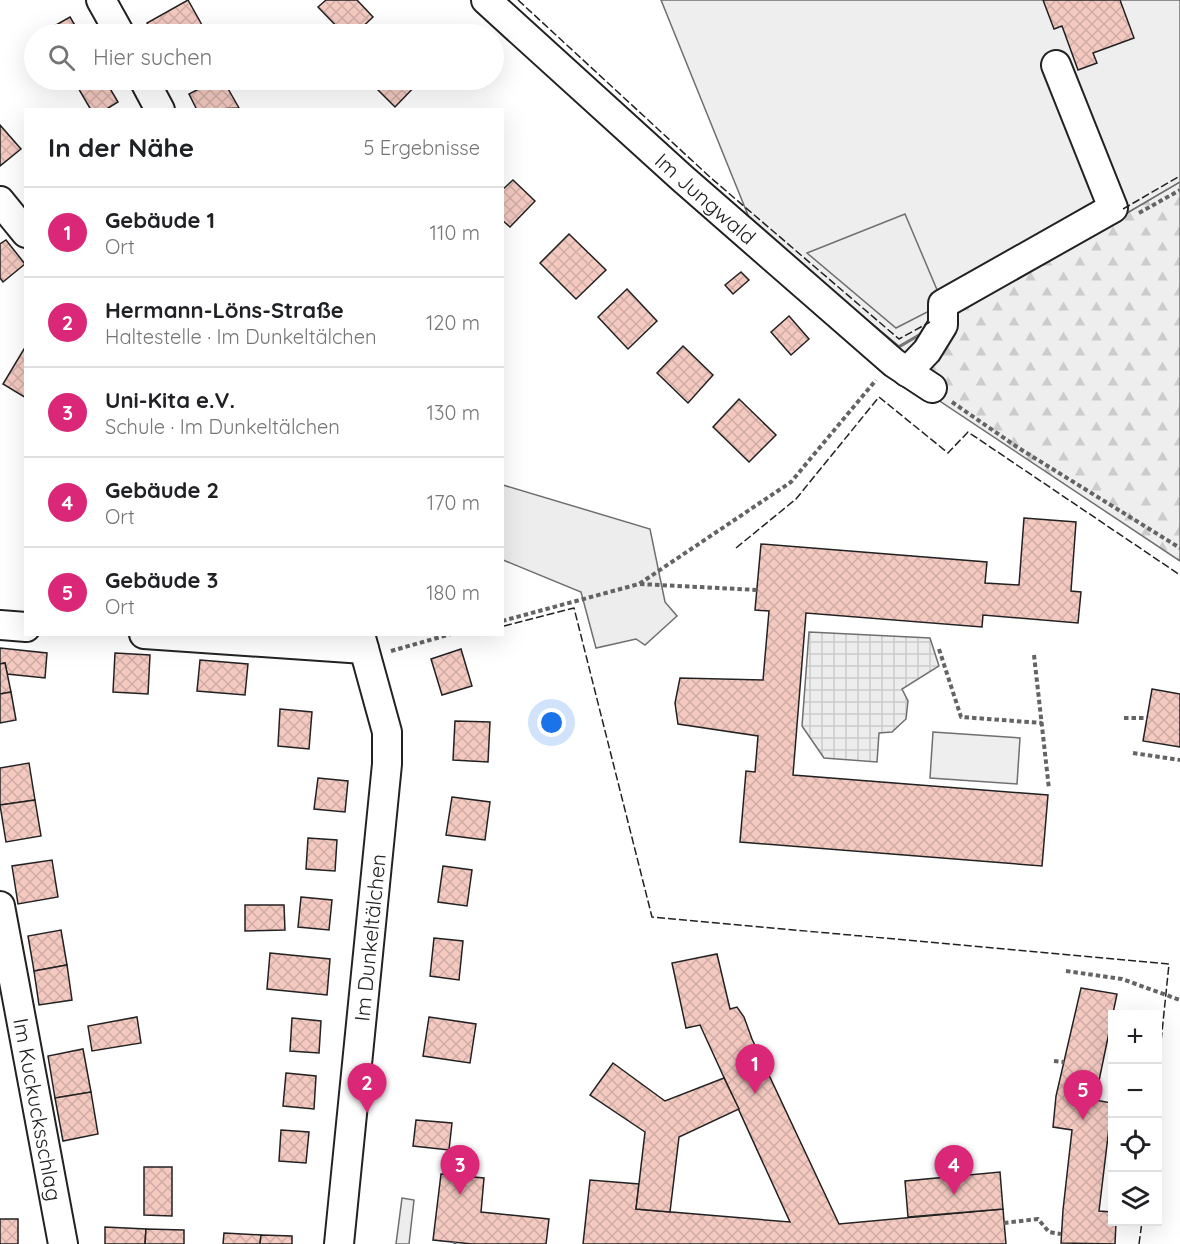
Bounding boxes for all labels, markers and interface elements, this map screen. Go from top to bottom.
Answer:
search box [24,24,504,90]
icon: search [45,41,78,74]
text: Hier suchen [93,43,212,71]
text: In der Nähe [48,131,194,164]
text: 5 Ergebnisse [363,135,480,160]
street label: Im Jungwald [650,147,761,250]
text: Gebäude 1 [105,206,215,234]
text: 1 [64,220,71,245]
text: 110 m [430,220,480,245]
text: Ort [105,234,135,259]
text: Hermann-Löns-Straße [105,296,344,324]
text: 2 [62,310,73,335]
text: 120 m [426,310,480,335]
text: Haltestelle · Im Dunkeltälchen [105,324,377,349]
text: Uni-Kita e.V. [105,386,235,414]
text: 3 [62,400,73,425]
text: 130 m [427,400,480,425]
text: Schule · Im Dunkeltälchen [105,414,340,439]
text: Gebäude 2 [105,476,219,504]
text: 4 [62,490,73,515]
text: 170 m [427,490,480,515]
text: Ort [105,504,135,529]
text: Gebäude 3 [105,566,218,594]
text: 5 [62,580,73,605]
text: 180 m [426,580,480,605]
text: Ort [105,594,135,619]
your location [537,708,566,737]
street label: Im Dunkeltälchen [348,853,391,1022]
map controls [1108,1010,1162,1226]
button: + [1108,1010,1162,1064]
street label: Im Kuckucksschlag [8,1016,68,1203]
pin: 1 [736,1044,774,1094]
pin: 2 [348,1064,386,1113]
button: − [1108,1064,1162,1118]
pin: 5 [1064,1070,1102,1120]
button: locate [1108,1118,1162,1172]
pin: 3 [440,1146,480,1195]
pin: 4 [934,1146,974,1195]
button: layers [1108,1172,1162,1226]

